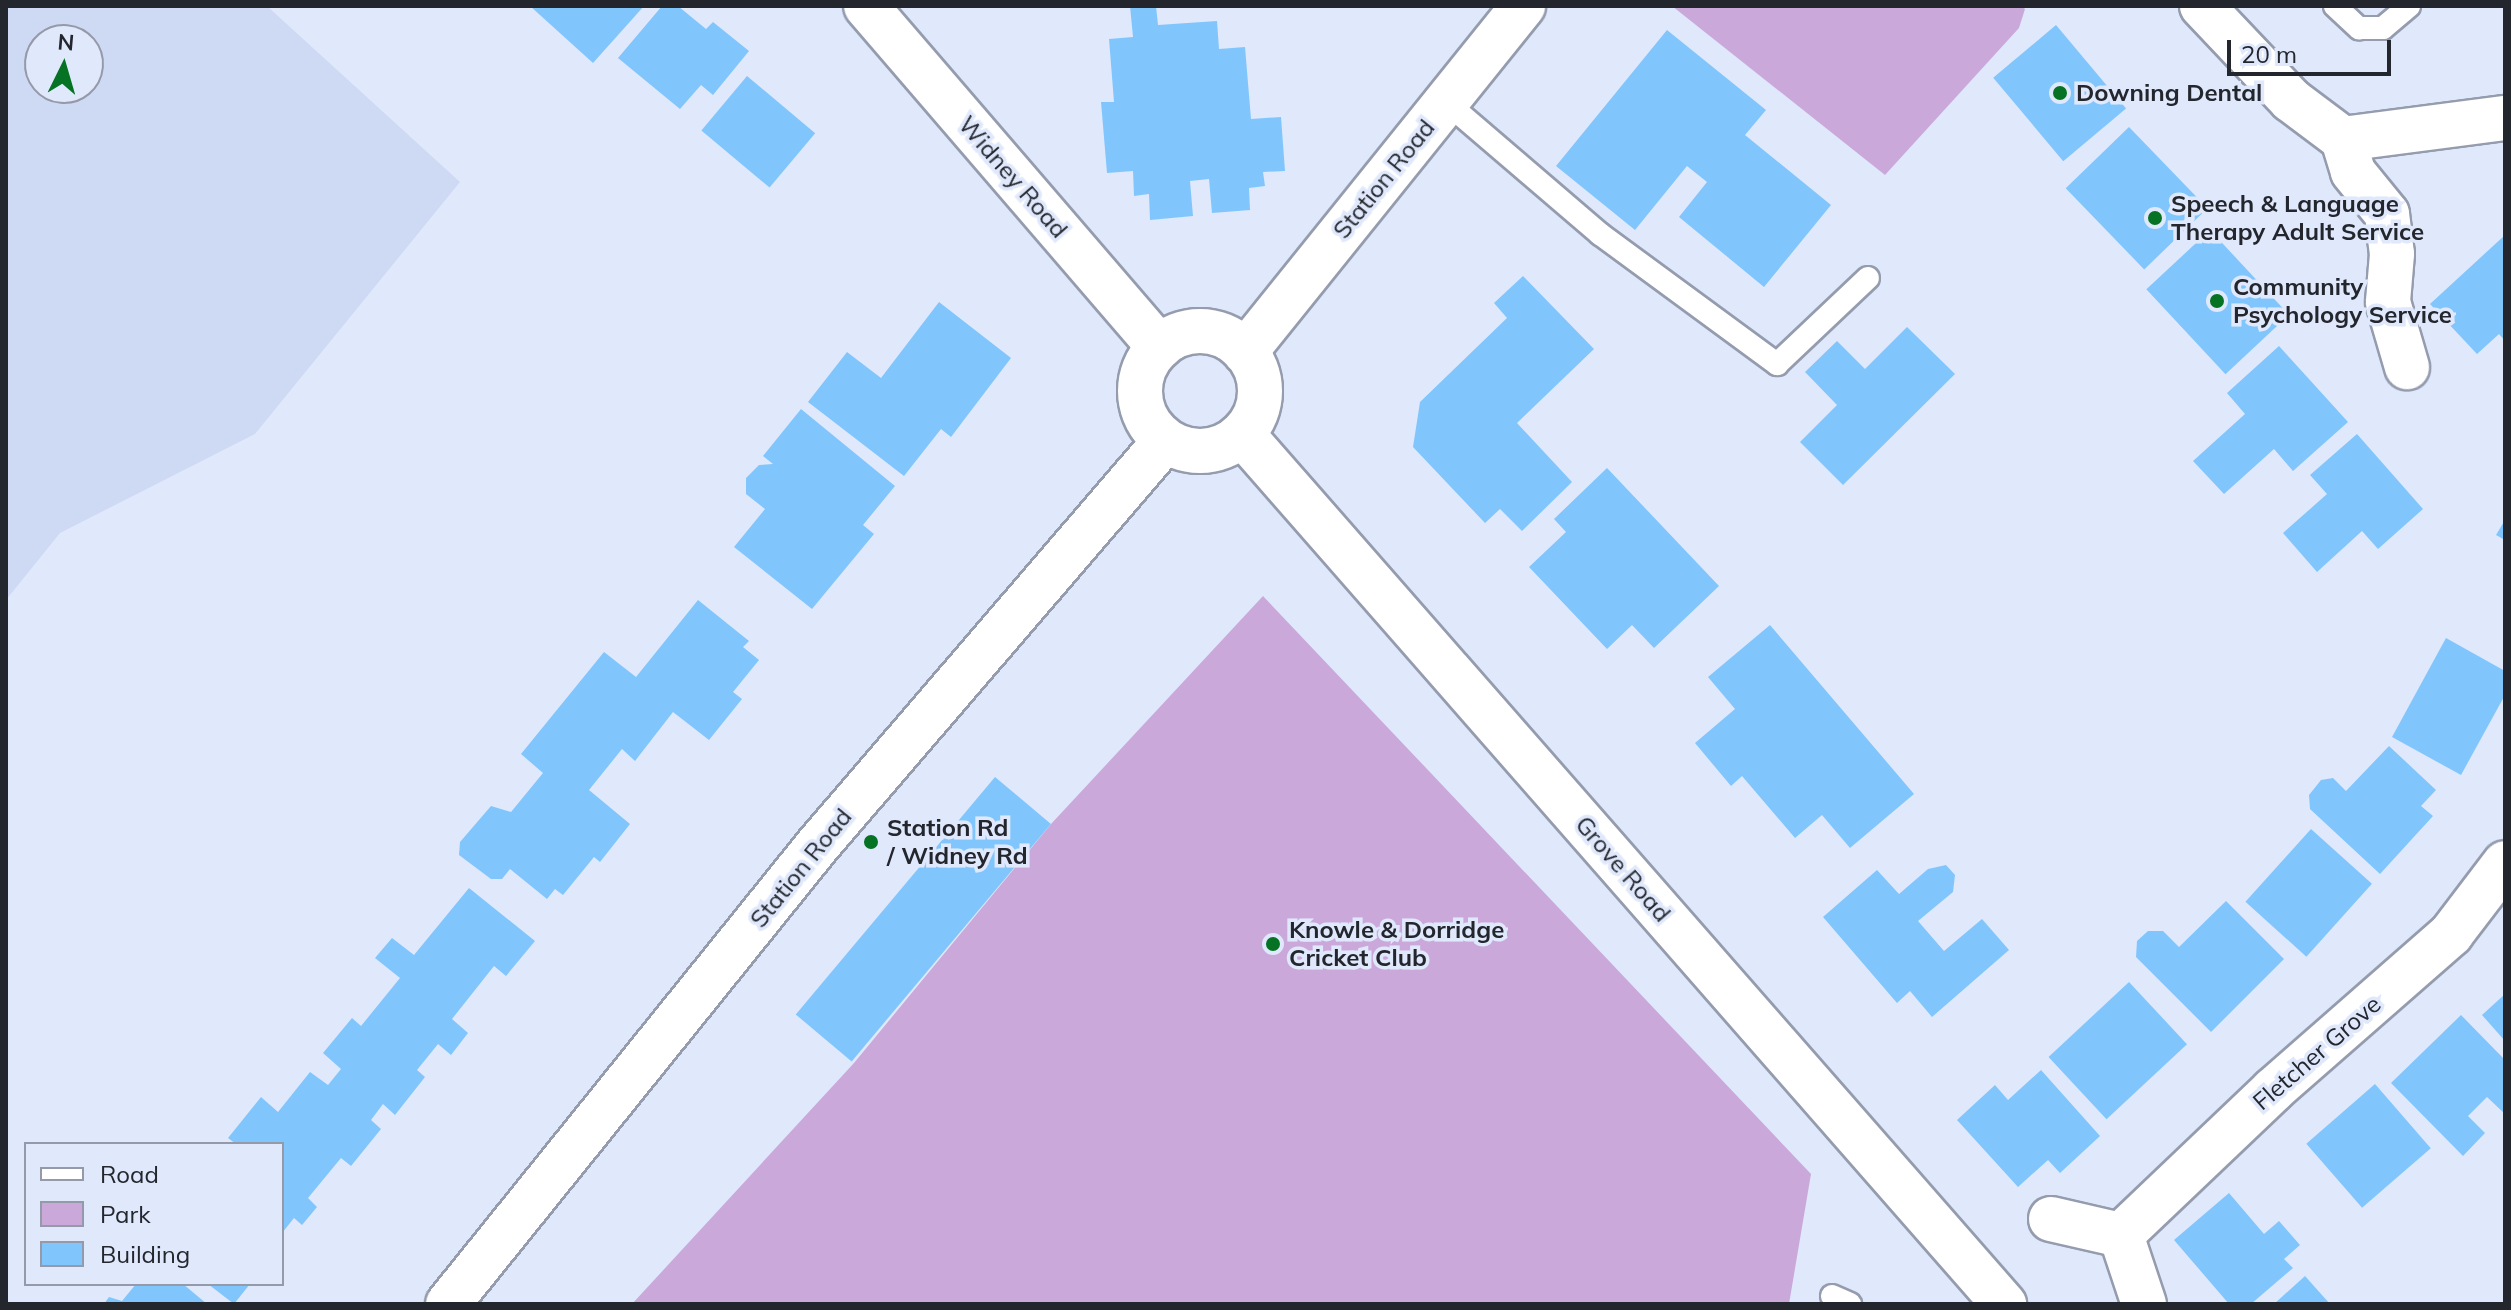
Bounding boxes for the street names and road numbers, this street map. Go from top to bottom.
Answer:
street label: Widney Road [952,110,1074,244]
street label: Station Road [1327,114,1441,244]
street label: Station Road [744,803,858,933]
street label: Grove Road [1569,810,1677,928]
street label: Fletcher Grove [2247,990,2387,1116]

